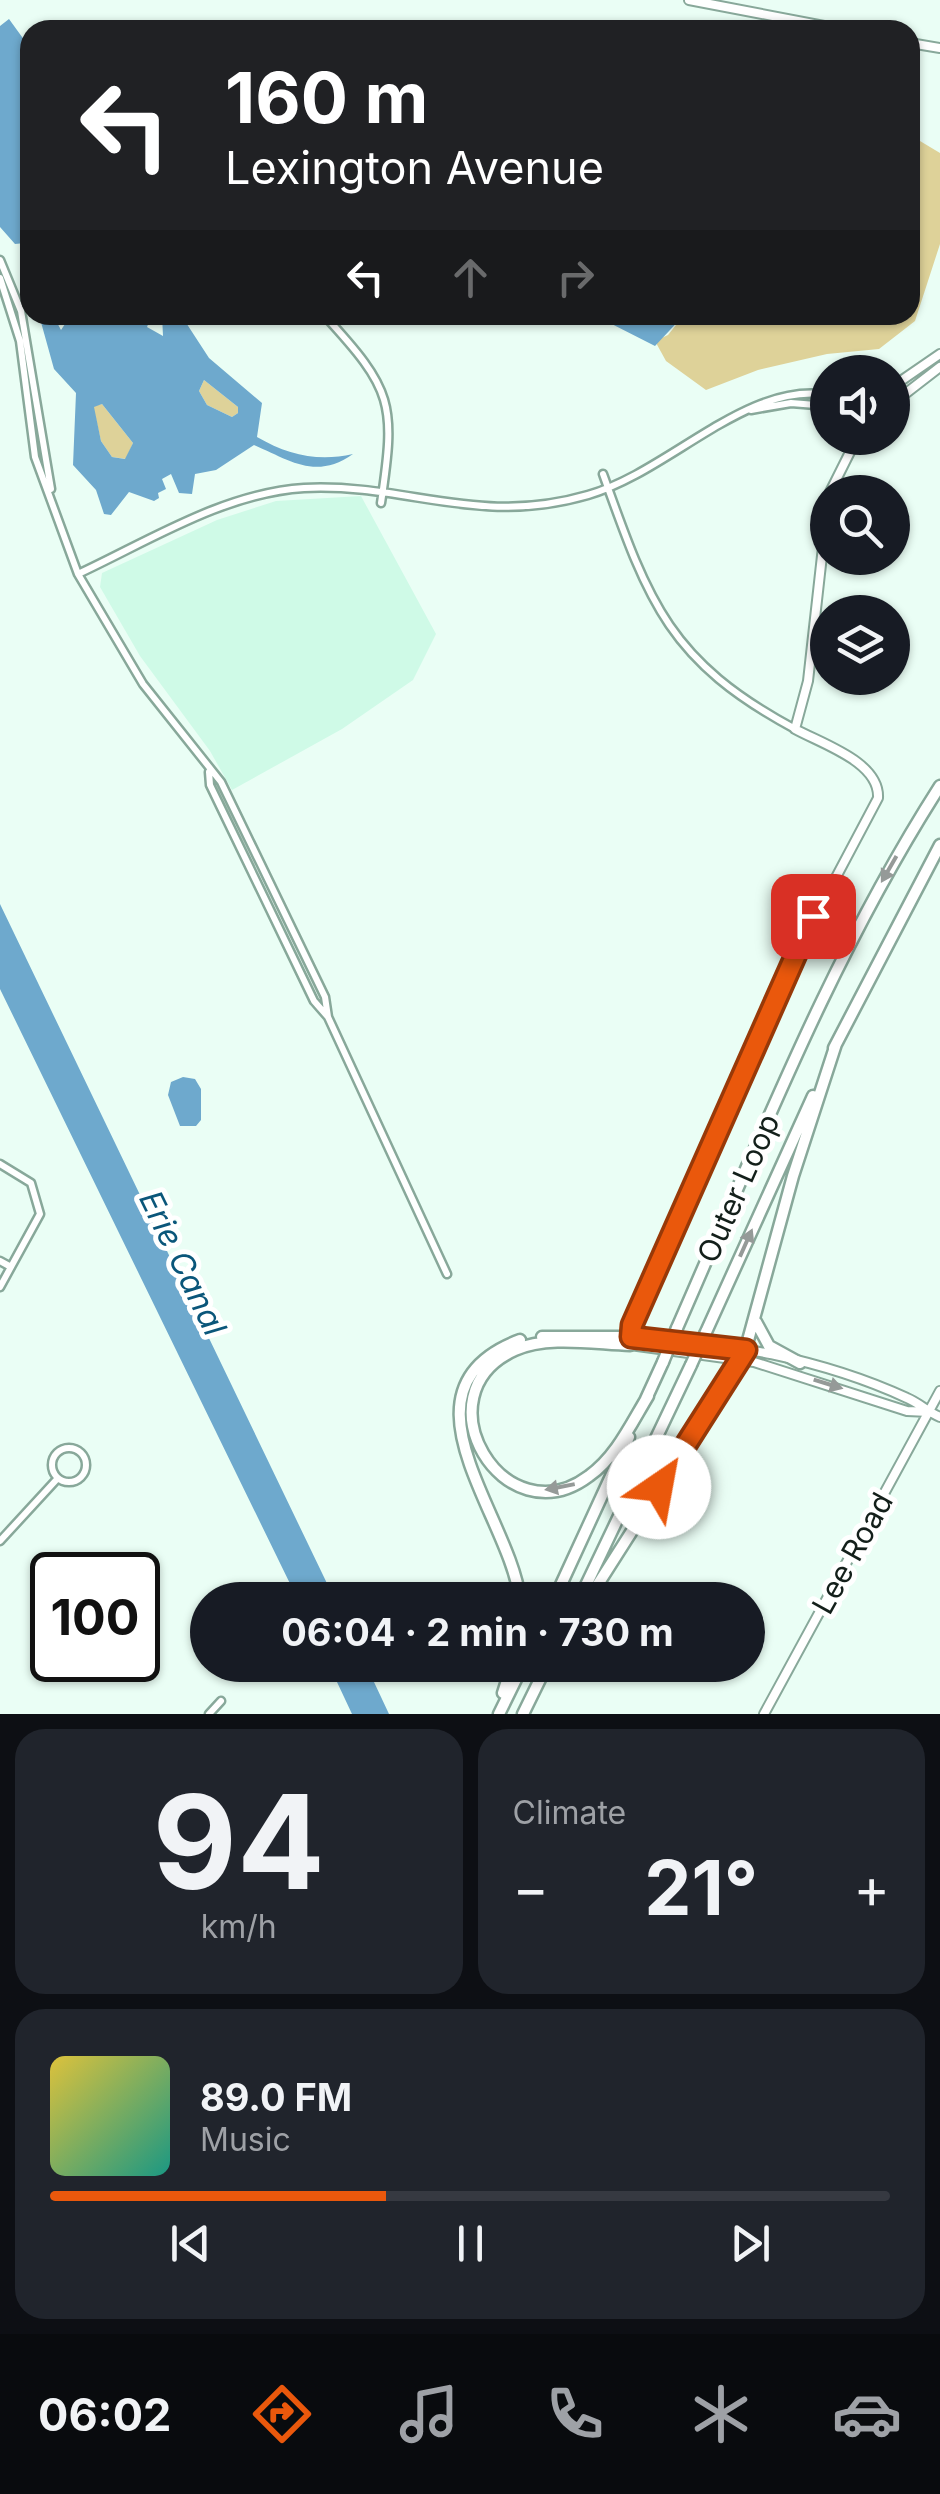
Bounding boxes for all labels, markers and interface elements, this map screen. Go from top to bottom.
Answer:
text: 160 m [225,55,428,140]
icon: left [60,60,190,190]
text: Lexington Avenue [225,140,604,195]
icon: left [338,250,393,305]
icon: ahead [443,250,498,305]
icon: right [548,250,603,305]
map controls [810,355,910,695]
button: sound [810,355,910,455]
button: search [810,475,910,575]
button: layers [810,595,910,695]
one-way arrow [881,855,898,884]
pin [771,874,856,959]
icon: arrive [786,889,841,944]
street label: Outer Loop [689,1108,787,1268]
water label: Erie Canal [131,1184,235,1342]
one-way arrow [738,1228,755,1257]
one-way arrow [814,1377,844,1392]
position arrow [607,1435,711,1539]
one-way arrow [544,1480,575,1496]
street label: Lee Road [804,1486,900,1620]
speed limit sign: 100 [30,1552,160,1682]
text: 06:04 · 2 min · 730 m [281,1609,674,1655]
text: 94 [153,1763,325,1920]
text: Climate [513,1793,626,1832]
text: 21° [644,1842,758,1933]
text: − [513,1855,549,1921]
text: + [854,1855,890,1921]
text: km/h [201,1907,277,1946]
text: 89.0 FM [200,2074,352,2120]
text: Music [200,2120,291,2159]
icon: previous [163,2216,218,2271]
icon: pause [443,2216,498,2271]
icon: next [723,2216,778,2271]
icon: directions [247,2379,317,2449]
icon: music [394,2379,464,2449]
icon: phone [540,2379,610,2449]
icon: climate [686,2379,756,2449]
icon: car [832,2379,902,2449]
text: 06:02 [38,2387,171,2442]

